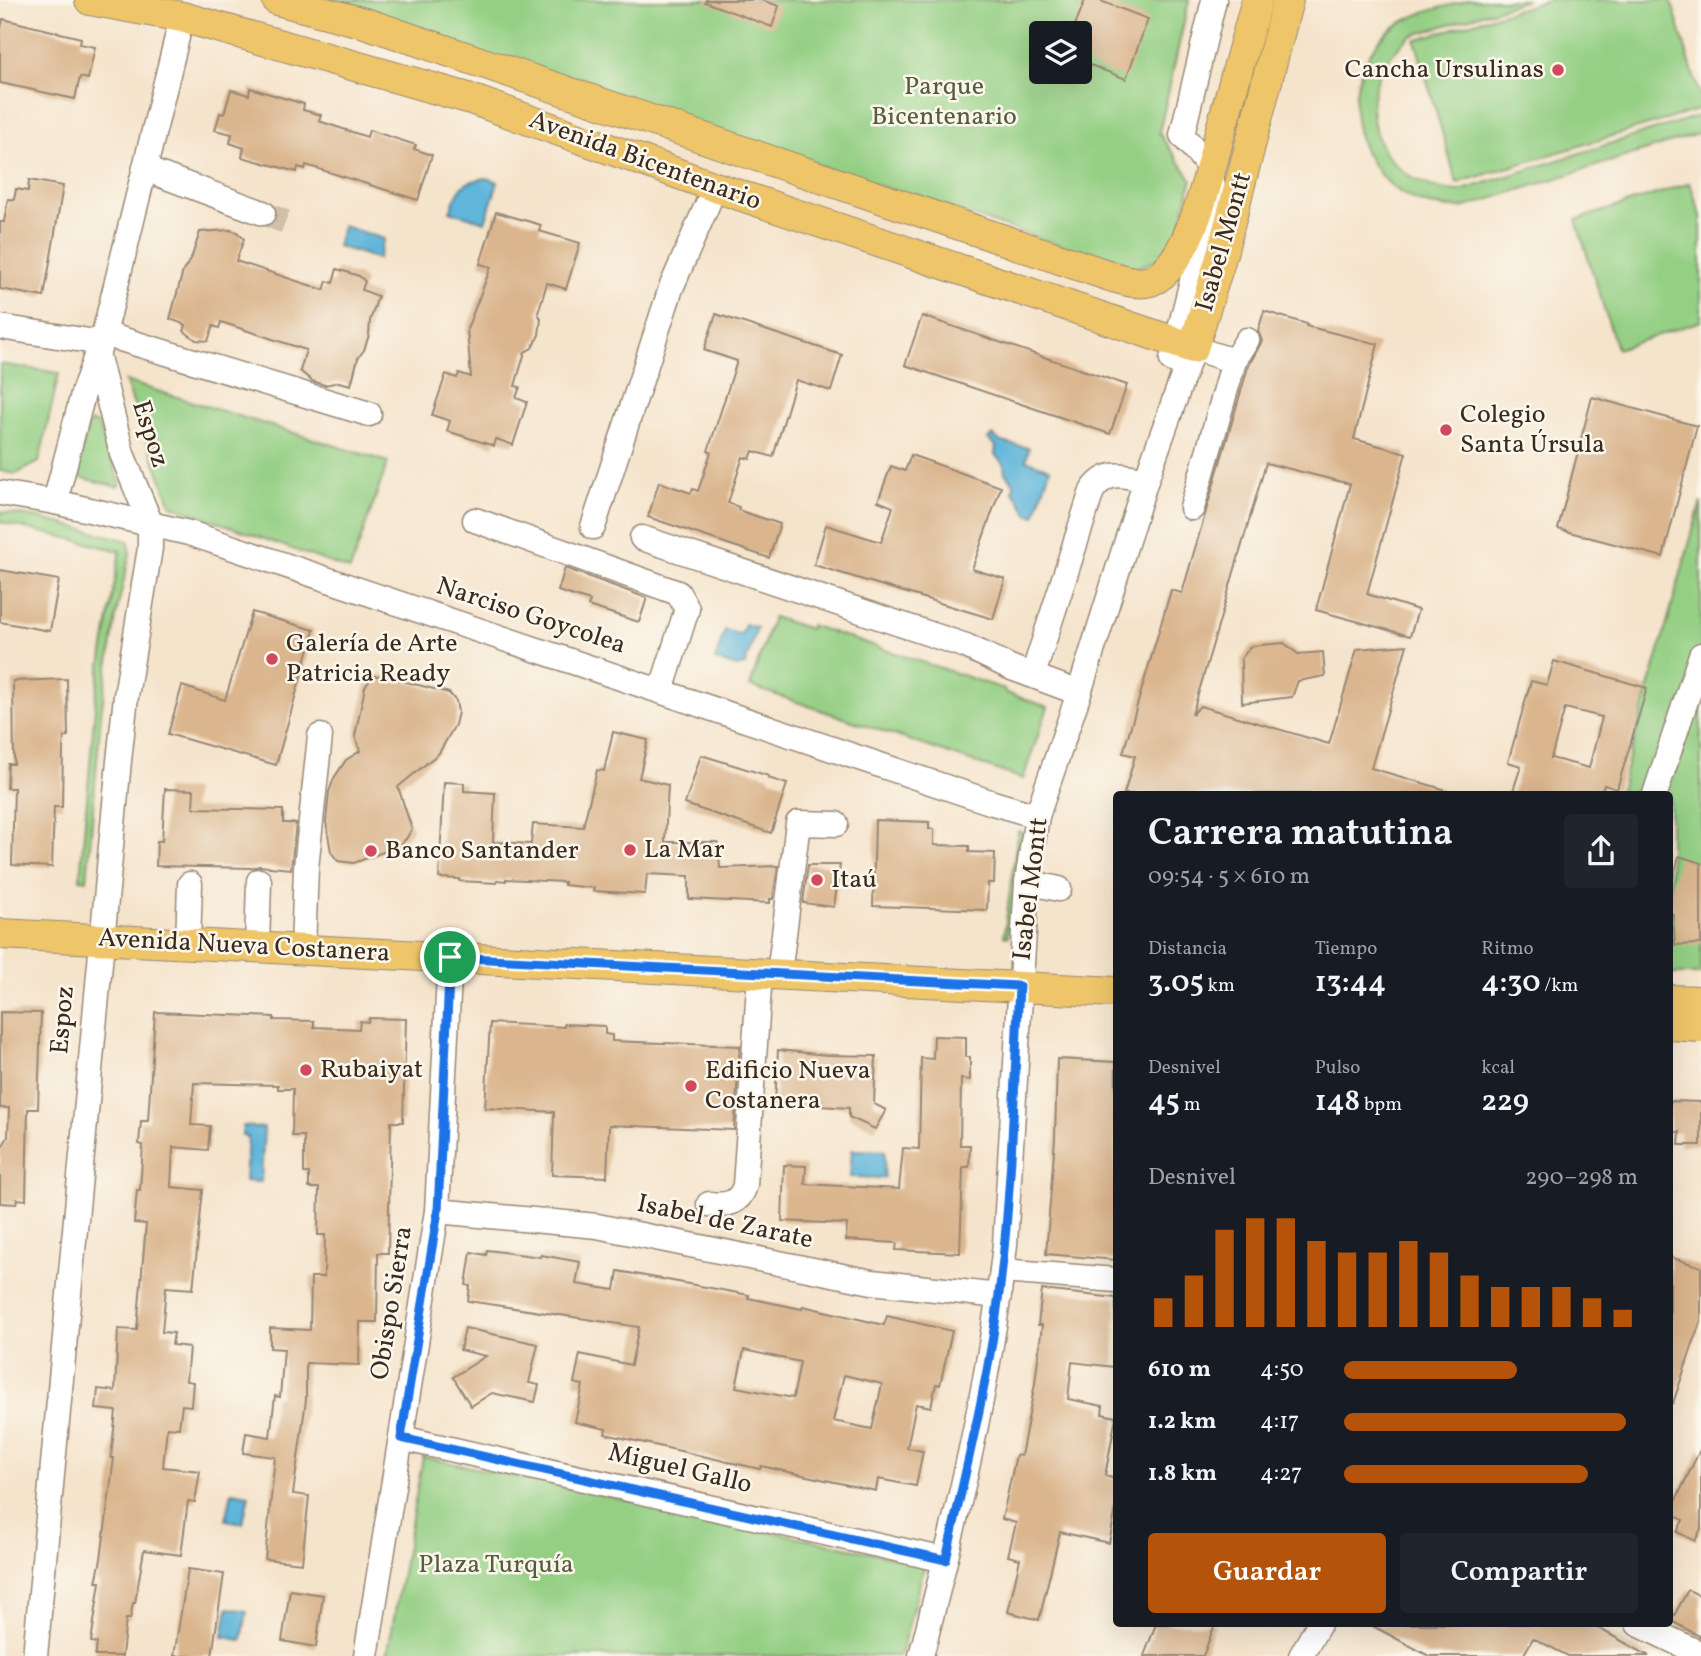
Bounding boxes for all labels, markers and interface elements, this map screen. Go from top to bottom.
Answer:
map controls [1029,21,1092,84]
button: layers [1029,21,1092,84]
place label: Cancha Ursulinas [1345,52,1544,88]
marker: Cancha Ursulinas [1550,62,1566,78]
park label: Parque Bicentenario [871,69,1017,135]
street label: Avenida Bicentenario [524,102,766,220]
street label: Isabel Montt [1187,168,1261,316]
street label: Espoz [122,396,178,472]
place label: Colegio Santa Úrsula [1460,397,1605,463]
marker: Colegio Santa Úrsula [1438,422,1454,438]
street label: Narciso Goycolea [432,568,630,664]
place label: Galería de Arte Patricia Ready [286,626,458,692]
marker: Galería de Arte Patricia Ready [264,651,280,667]
text: Carrera matutina [1148,808,1453,861]
button: share [1564,814,1638,888]
street label: Isabel Montt [1004,815,1058,963]
place label: La Mar [644,832,725,868]
place label: Banco Santander [385,833,579,869]
marker: La Mar [622,842,638,858]
marker: Banco Santander [363,843,379,859]
text: 09:54 · 5 × 610 m [1148,861,1310,893]
place label: Itaú [831,862,877,898]
marker: Itaú [809,872,825,888]
street label: Avenida Nueva Costanera [97,920,391,972]
pin [420,927,480,987]
text: Distancia [1148,936,1227,962]
text: Tiempo [1315,936,1377,962]
text: Ritmo [1481,936,1534,962]
icon: arrive [431,938,469,976]
text: 3.05 [1148,962,1204,1004]
text: 13:44 [1315,962,1386,1004]
text: 4:30 [1481,962,1541,1004]
text: km [1204,973,1235,999]
text: /km [1541,973,1578,999]
street label: Espoz [42,984,84,1056]
place label: Rubaiyat [320,1052,423,1088]
place label: Edificio Nueva Costanera [705,1053,871,1119]
text: Desnivel [1148,1055,1221,1081]
text: Pulso [1315,1055,1360,1081]
text: kcal [1481,1055,1515,1081]
marker: Rubaiyat [298,1062,314,1078]
marker: Edificio Nueva Costanera [683,1078,699,1094]
text: 45 [1148,1081,1180,1123]
text: 148 [1315,1081,1360,1123]
text: 229 [1481,1081,1529,1123]
text: m [1180,1092,1201,1118]
text: bpm [1360,1092,1402,1118]
text: Desnivel [1148,1162,1236,1194]
text: 290–298 m [1525,1162,1638,1194]
street label: Isabel de Zarate [634,1186,816,1258]
street label: Obispo Sierra [362,1223,422,1383]
text: 610 m [1148,1354,1211,1386]
text: 4:50 [1260,1354,1304,1386]
text: 1.2 km [1148,1406,1217,1438]
text: 4:17 [1260,1406,1299,1438]
street label: Miguel Gallo [605,1435,755,1503]
text: 1.8 km [1148,1458,1217,1490]
text: 4:27 [1260,1458,1302,1490]
button: Guardar [1148,1533,1386,1613]
button: Compartir [1400,1533,1638,1613]
park label: Plaza Turquía [418,1547,574,1583]

